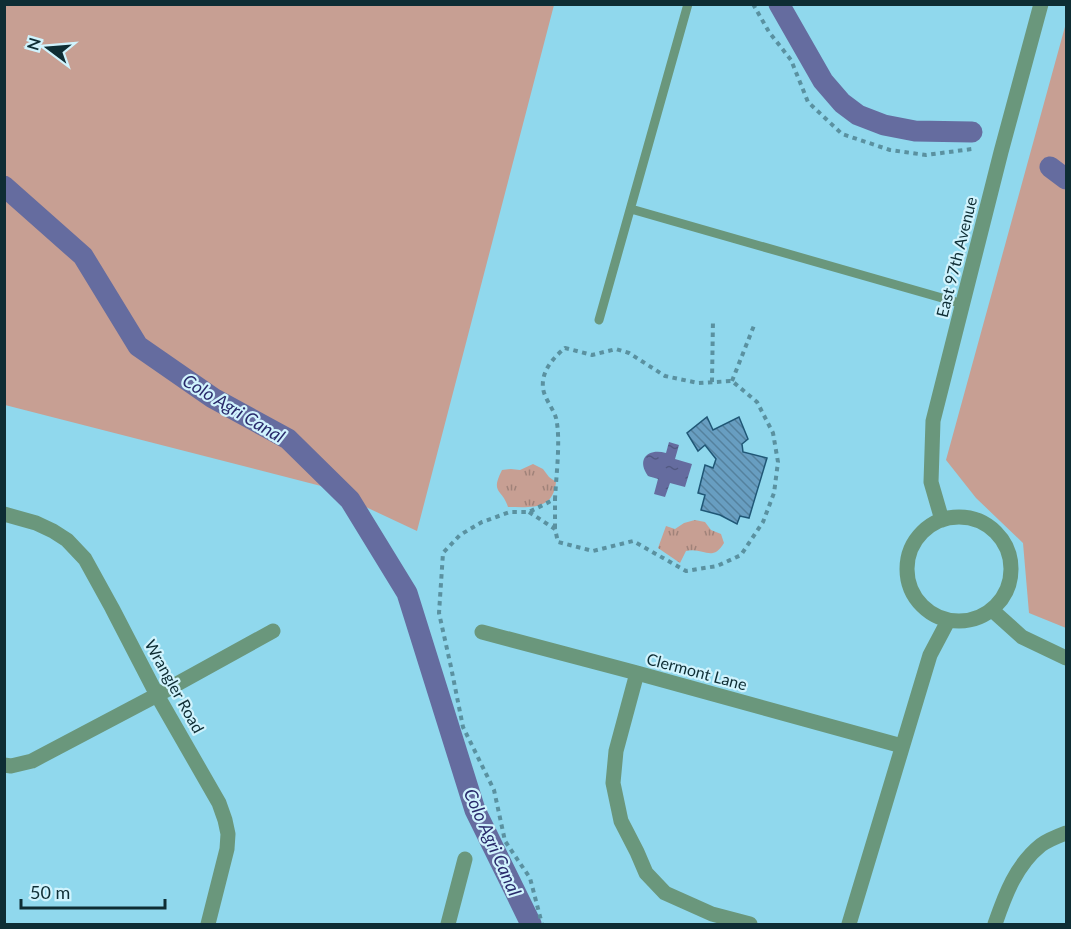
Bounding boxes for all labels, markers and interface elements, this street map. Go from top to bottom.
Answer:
north arrow [18,18,78,78]
text: N [22,35,44,52]
street label: East 97th Avenue [932,195,980,319]
water label: Colo Agri Canal [179,369,289,447]
street label: Wrangler Road [141,636,209,736]
street label: Clermont Lane [645,648,749,694]
water label: Colo Agri Canal [460,785,526,899]
scale bar [21,872,165,910]
text: 50 m [30,881,70,903]

